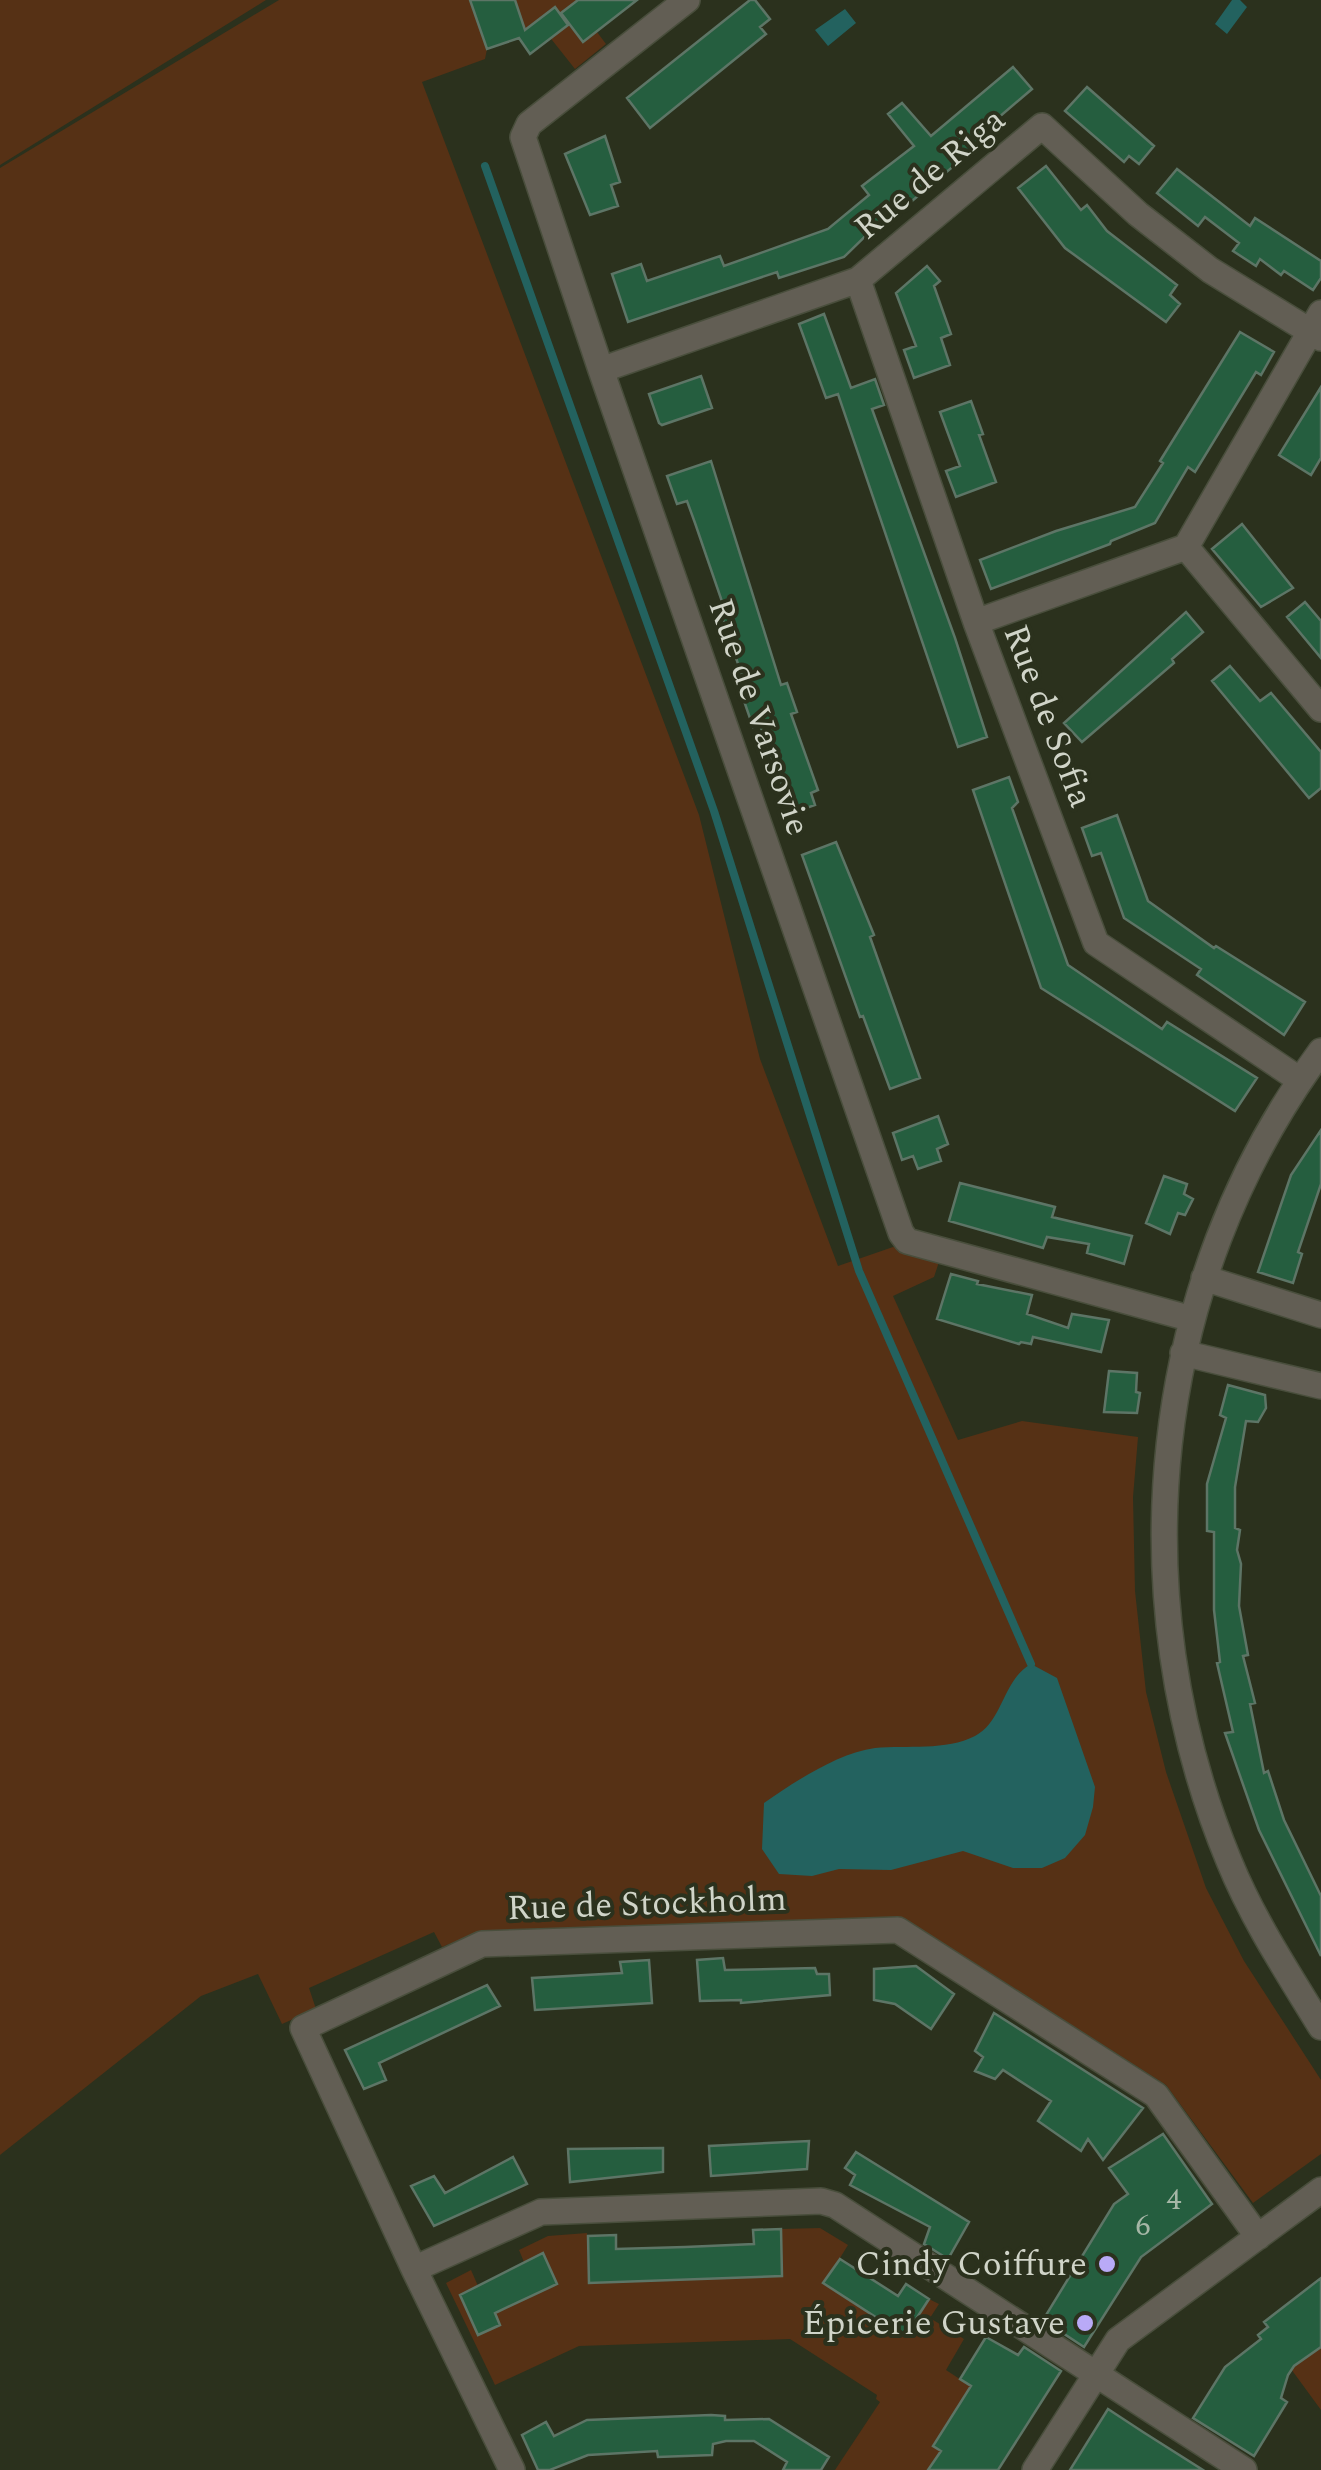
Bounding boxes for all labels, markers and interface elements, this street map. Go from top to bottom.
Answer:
street label: Rue de Riga [843,95,1017,253]
street label: Rue de Varsovie [694,591,824,843]
street label: Rue de Sofia [989,617,1107,815]
street label: Rue de Stockholm [506,1873,788,1935]
house number: 4 [1167,2177,1182,2223]
house number: 6 [1136,2203,1151,2249]
place label: Cindy Coiffure [855,2238,1087,2291]
marker: Cindy Coiffure [1096,2253,1118,2275]
place label: Épicerie Gustave [803,2297,1065,2350]
marker: Épicerie Gustave [1074,2312,1096,2334]

